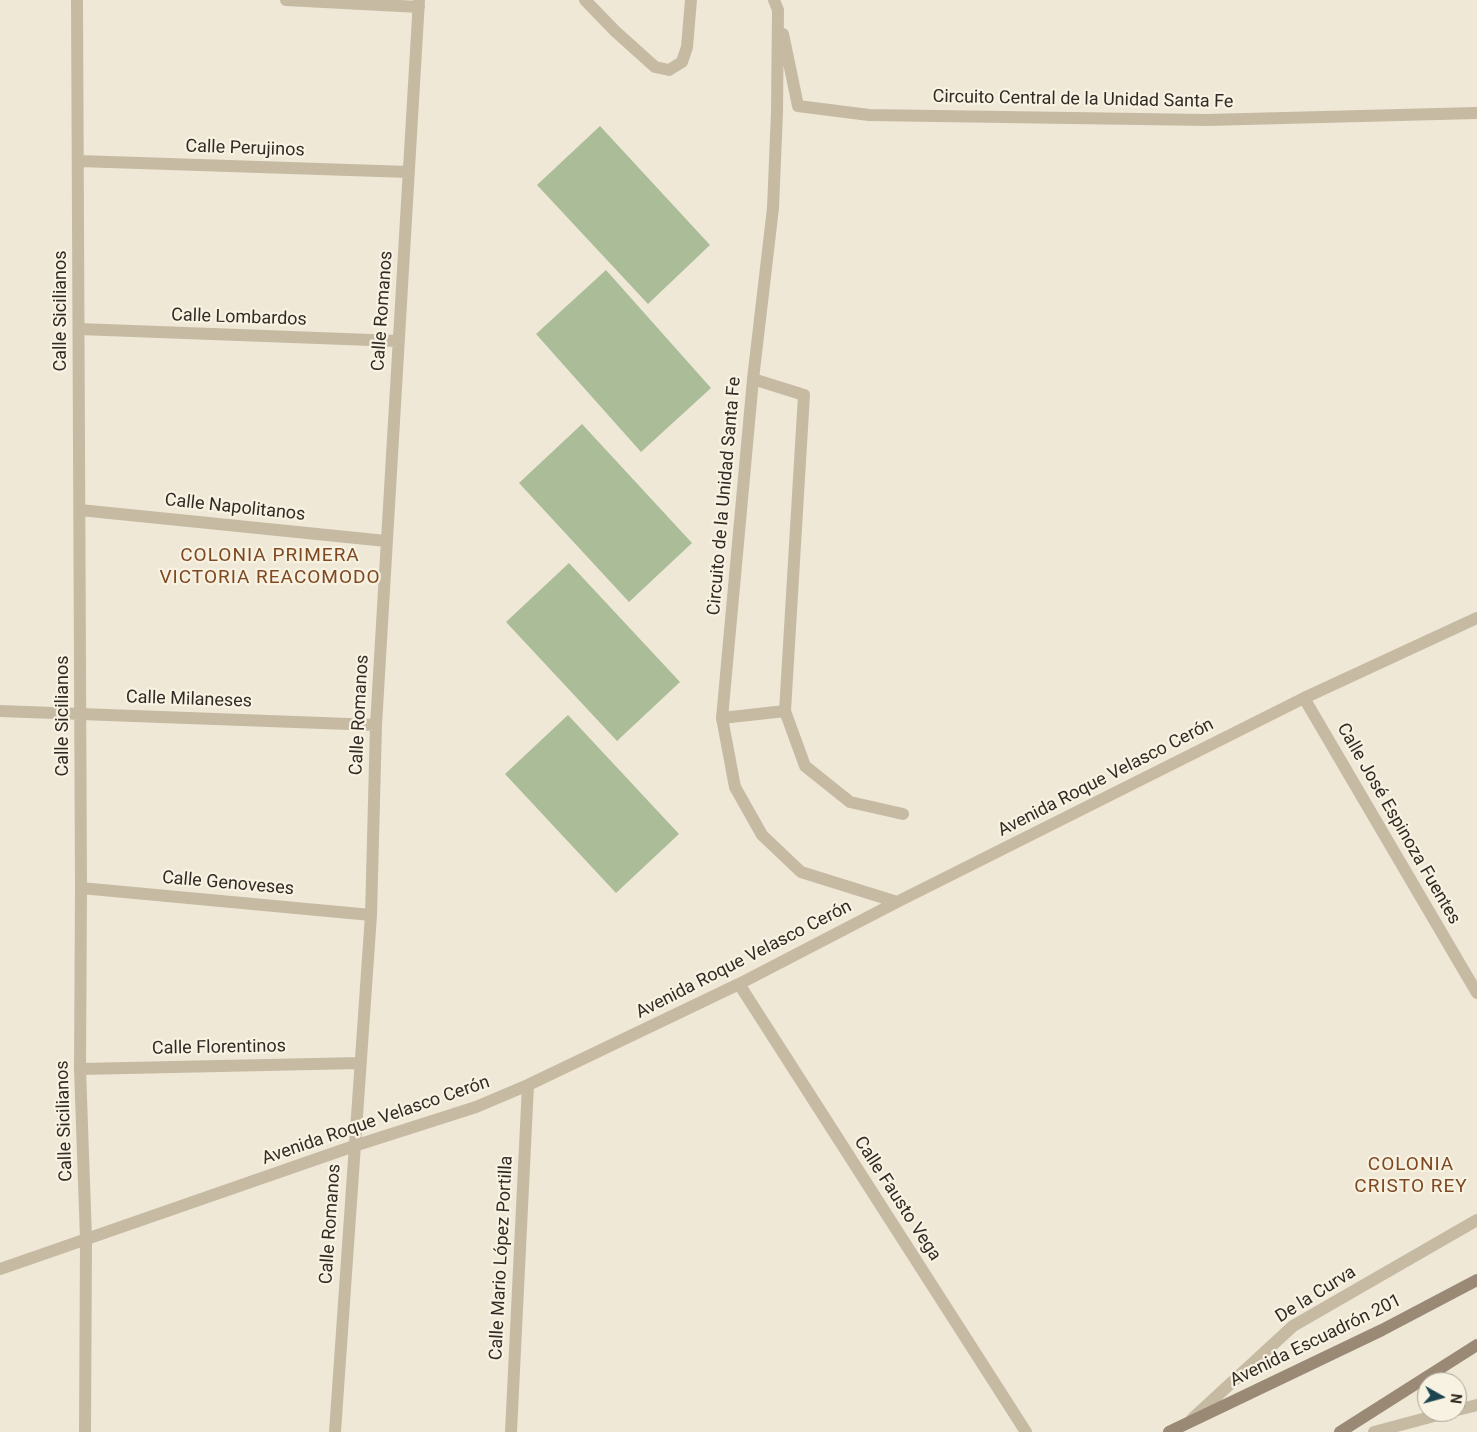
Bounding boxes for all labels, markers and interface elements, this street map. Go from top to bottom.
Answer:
street label: Circuito Central de la Unidad Santa Fe [932,87,1234,113]
street label: Calle Perujinos [185,136,305,162]
street label: Calle Sicilianos [50,250,72,372]
street label: Calle Romanos [368,250,398,372]
street label: Calle Lombardos [171,305,307,331]
street label: Circuito de la Unidad Santa Fe [704,376,746,616]
street label: Calle Napolitanos [164,490,306,526]
district label: COLONIA PRIMERA VICTORIA REACOMODO [157,545,383,589]
street label: Calle Romanos [346,654,374,776]
street label: Calle Sicilianos [52,655,74,777]
street label: Calle Milaneses [126,687,252,713]
street label: Avenida Roque Velasco Cerón [994,714,1218,842]
street label: Calle José Espinoza Fuentes [1331,719,1465,929]
street label: Calle Genoveses [161,867,295,901]
street label: Avenida Roque Velasco Cerón [632,896,856,1024]
street label: Calle Florentinos [152,1036,286,1060]
street label: Calle Sicilianos [52,1060,78,1182]
street label: Avenida Roque Velasco Cerón [259,1072,493,1170]
street label: Calle Fausto Vega [849,1133,945,1265]
district label: COLONIA CRISTO REY [1353,1154,1469,1198]
street label: Calle Mario López Portilla [486,1155,518,1361]
street label: Calle Romanos [316,1163,346,1285]
street label: De la Curva [1272,1262,1360,1328]
street label: Avenida Escuadrón 201 [1227,1290,1405,1392]
north arrow [1417,1372,1467,1422]
text: N [1447,1393,1464,1405]

